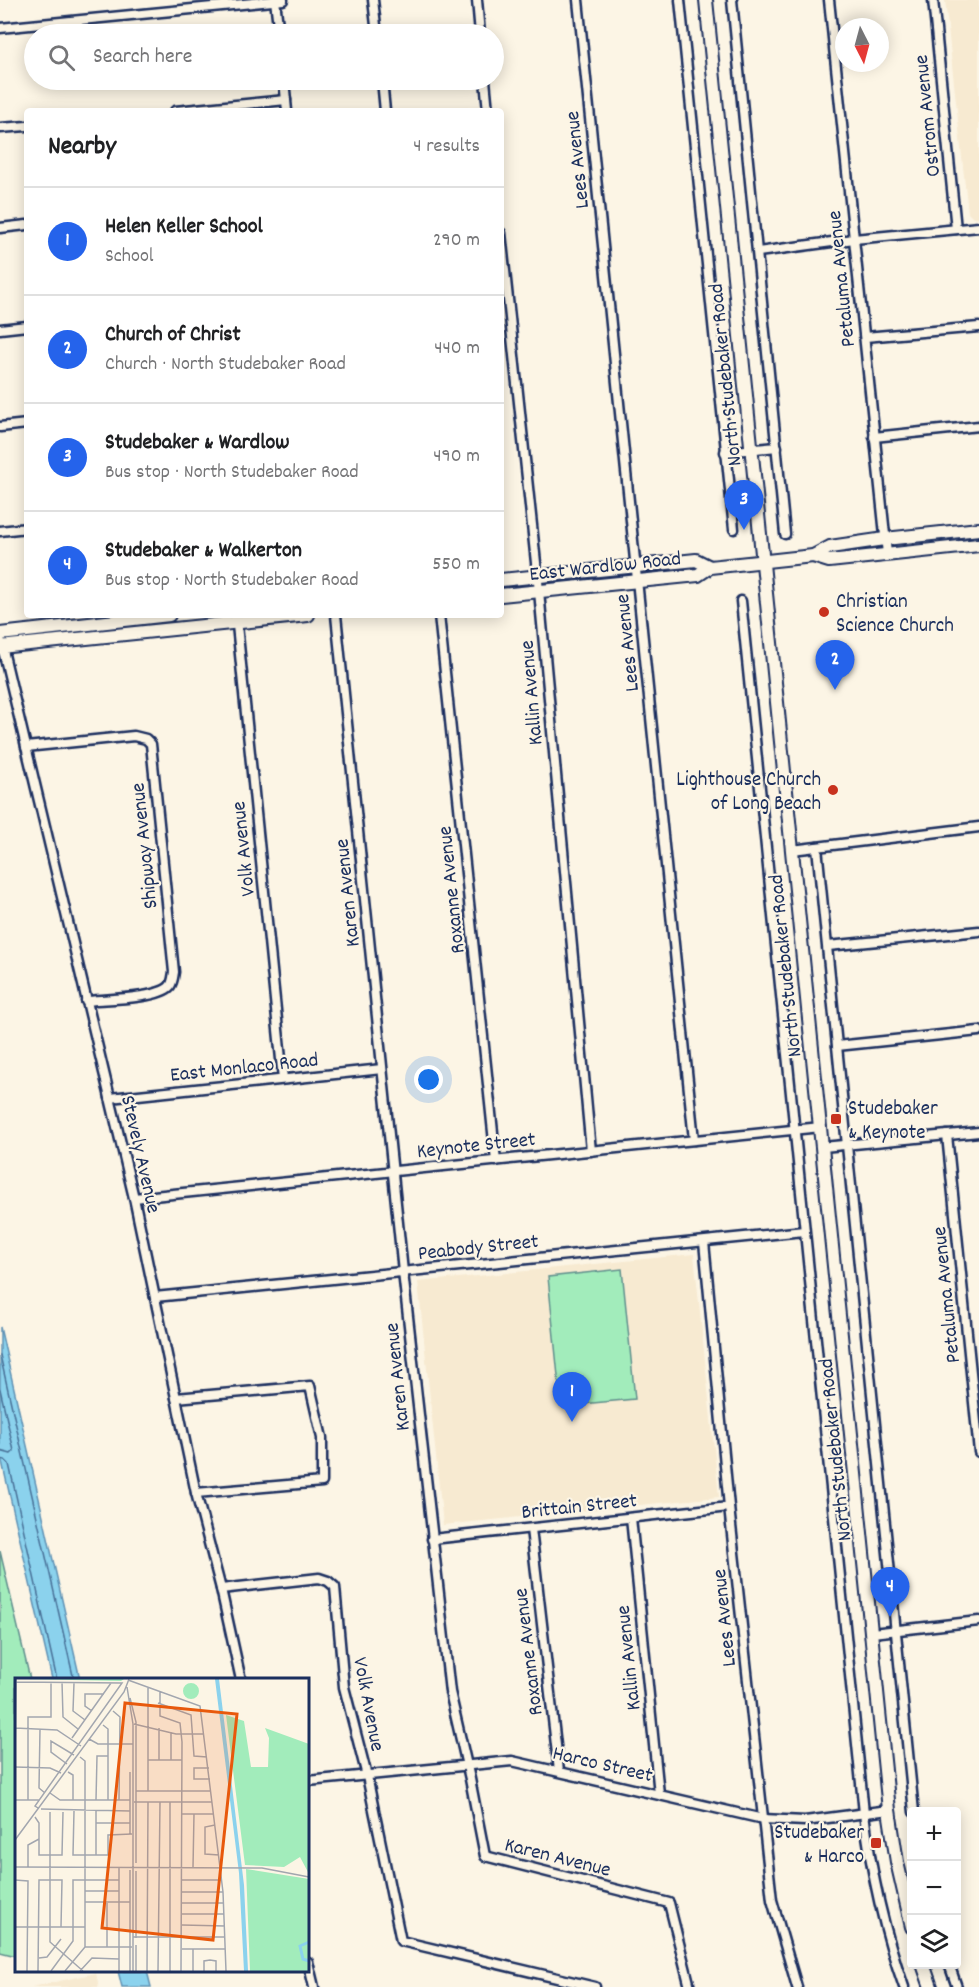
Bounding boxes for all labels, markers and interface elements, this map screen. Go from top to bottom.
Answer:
north arrow [835,18,889,72]
search box [24,24,504,90]
icon: search [45,41,78,74]
text: Search here [93,42,192,73]
street label: Ostrom Avenue [908,53,950,178]
street label: Lees Avenue [559,109,599,210]
text: Nearby [48,129,116,166]
text: 4 results [413,133,480,161]
street label: Petaluma Avenue [821,209,865,348]
text: Helen Keller School [105,212,263,243]
text: 1 [65,227,70,255]
text: 290 m [433,227,480,255]
text: School [105,243,154,271]
street label: North Studebaker Road [702,282,751,468]
text: Church of Christ [105,320,241,351]
text: 2 [63,335,72,363]
text: 440 m [434,335,480,363]
text: Church · North Studebaker Road [105,351,346,379]
text: Studebaker & Wardlow [105,428,289,459]
text: 3 [63,443,72,471]
text: 490 m [433,443,480,471]
text: Bus stop · North Studebaker Road [105,459,359,487]
pin: 3 [724,480,764,530]
text: Studebaker & Walkerton [105,536,302,567]
street label: East Wardlow Road [528,545,683,591]
text: 4 [63,551,72,579]
text: 550 m [432,551,480,579]
text: Bus stop · North Studebaker Road [105,567,359,595]
place label: Christian Science Church [836,588,954,642]
street label: Lees Avenue [609,592,649,693]
marker: Christian Science Church [817,605,831,619]
street label: Kallin Avenue [513,639,553,747]
pin: 2 [816,640,854,690]
place label: Lighthouse Church of Long Beach [676,766,821,820]
street label: Shipway Avenue [124,781,168,910]
marker: Lighthouse Church of Long Beach [826,783,840,797]
street label: Volk Avenue [225,800,265,898]
street label: Roxanne Avenue [431,824,475,955]
street label: Karen Avenue [328,837,370,948]
street label: North Studebaker Road [762,873,811,1059]
street label: East Monlaco Road [169,1046,320,1092]
your location [414,1065,443,1094]
street label: Stevely Avenue [111,1093,167,1217]
place label: Studebaker & Keynote [848,1095,938,1149]
marker: Studebaker & Keynote [829,1112,843,1126]
street label: Keynote Street [415,1126,537,1168]
street label: Petaluma Avenue [926,1225,970,1364]
street label: Peabody Street [416,1228,540,1270]
street label: Karen Avenue [378,1321,420,1432]
street label: North Studebaker Road [812,1357,861,1543]
pin: 1 [552,1372,592,1422]
street label: Brittain Street [520,1487,639,1529]
street label: Lees Avenue [706,1567,746,1668]
pin: 4 [870,1568,910,1617]
street label: Roxanne Avenue [507,1586,553,1717]
street label: Kallin Avenue [610,1604,650,1712]
street label: Volk Avenue [343,1655,391,1754]
inset map [15,1678,309,1972]
street label: Harco Street [549,1740,656,1792]
map controls [907,1807,961,1969]
button: + [907,1807,961,1861]
place label: Studebaker & Harco [774,1819,864,1873]
street label: Karen Avenue [501,1831,614,1887]
marker: Studebaker & Harco [869,1836,883,1850]
button: − [907,1861,961,1915]
button: layers [907,1915,961,1969]

